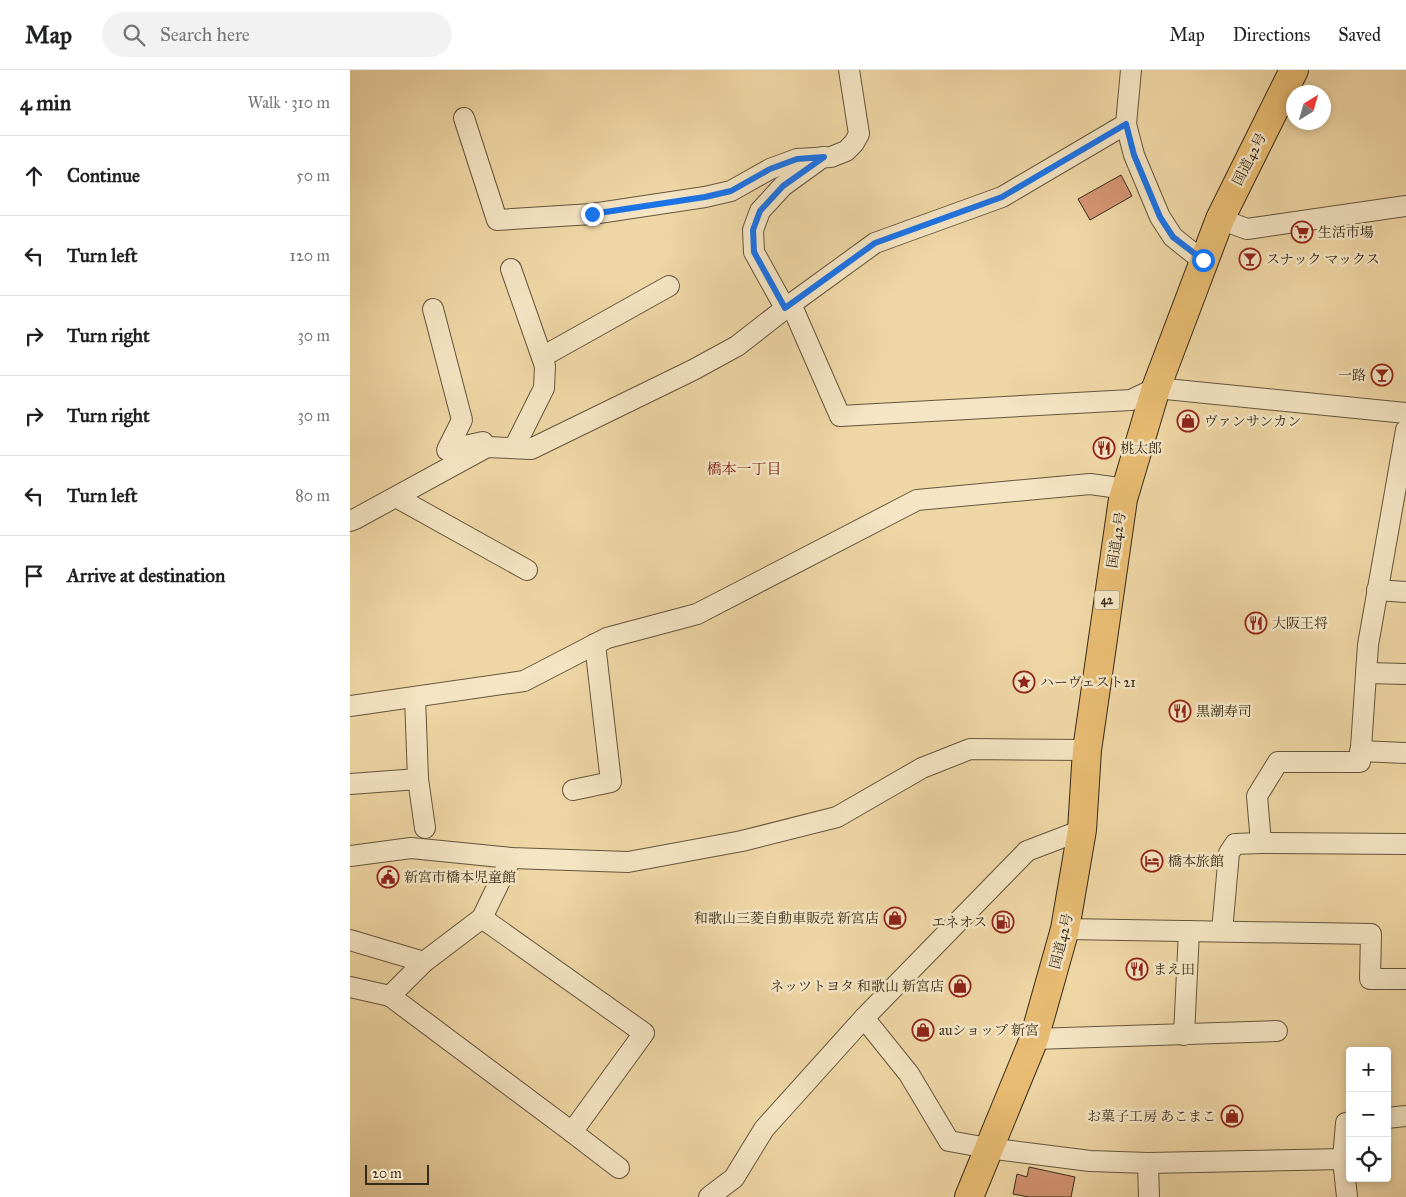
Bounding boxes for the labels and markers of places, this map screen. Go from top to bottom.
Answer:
supermarket icon: 生活市場 [1290,220,1314,244]
place label: 生活市場 [1318,224,1374,241]
bar icon: スナック マックス [1238,247,1262,271]
place label: スナック マックス [1266,251,1380,268]
bar icon: 一路 [1370,363,1394,387]
place label: 一路 [1338,367,1366,384]
shop icon: ヴァンサンカン [1176,409,1200,433]
place label: ヴァンサンカン [1204,413,1301,430]
restaurant icon: 桃太郎 [1092,436,1116,460]
place label: 桃太郎 [1120,440,1162,457]
restaurant icon: 大阪王将 [1244,611,1268,635]
place label: 大阪王将 [1272,615,1328,632]
place icon: ハーヴェスト21 [1012,670,1036,694]
place label: ハーヴェスト21 [1040,674,1136,691]
restaurant icon: 黒潮寿司 [1168,699,1192,723]
place label: 黒潮寿司 [1196,703,1252,720]
hotel icon: 橋本旅館 [1140,849,1164,873]
place label: 橋本旅館 [1168,853,1224,870]
public building icon: 新宮市橋本児童館 [376,865,400,889]
place label: 新宮市橋本児童館 [404,869,516,886]
shop icon: 和歌山三菱自動車販売 新宮店 [883,906,907,930]
place label: 和歌山三菱自動車販売 新宮店 [694,910,879,927]
fuel station icon: エネオス [991,910,1015,934]
place label: エネオス [931,914,987,931]
restaurant icon: まえ田 [1125,957,1149,981]
place label: まえ田 [1153,961,1195,978]
shop icon: ネッツトヨタ 和歌山 新宮店 [948,974,972,998]
place label: ネッツトヨタ 和歌山 新宮店 [770,978,944,995]
shop icon: auショップ 新宮 [911,1018,935,1042]
place label: auショップ 新宮 [939,1022,1039,1039]
shop icon: お菓子工房 あこまこ [1220,1104,1244,1128]
place label: お菓子工房 あこまこ [1087,1108,1216,1125]

